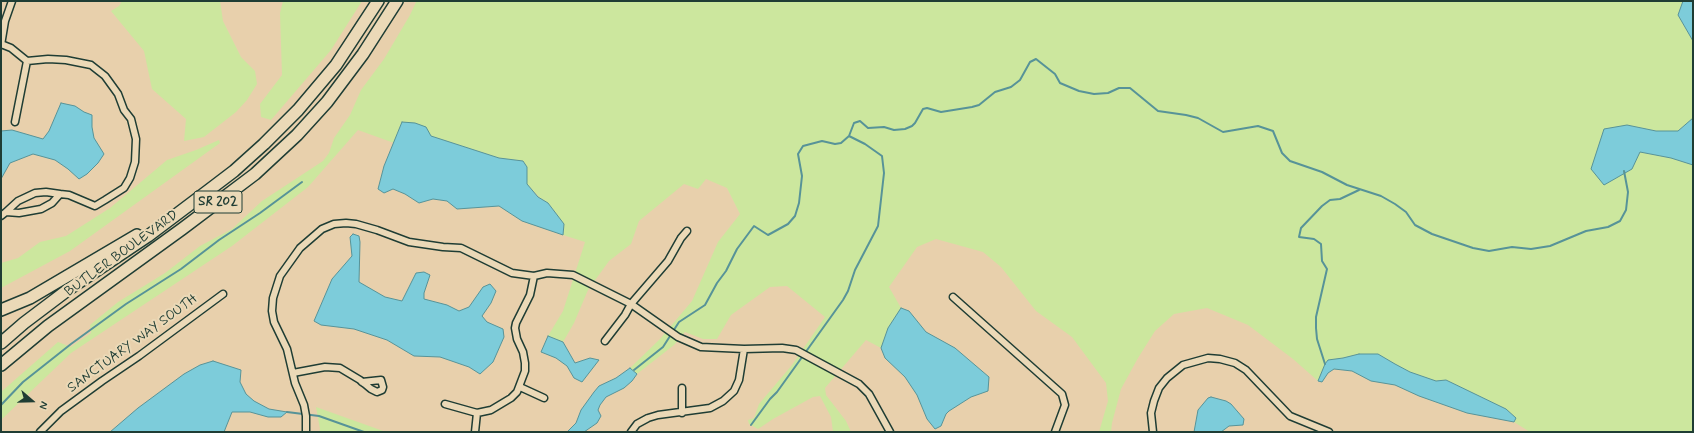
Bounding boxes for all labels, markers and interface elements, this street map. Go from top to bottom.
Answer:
road number: SR 202 [194,191,242,213]
street label: BUTLER BOULEVARD [62,207,182,301]
street label: SANCTUARY WAY SOUTH [65,291,201,397]
north arrow [12,381,52,421]
text: N [35,399,51,411]

